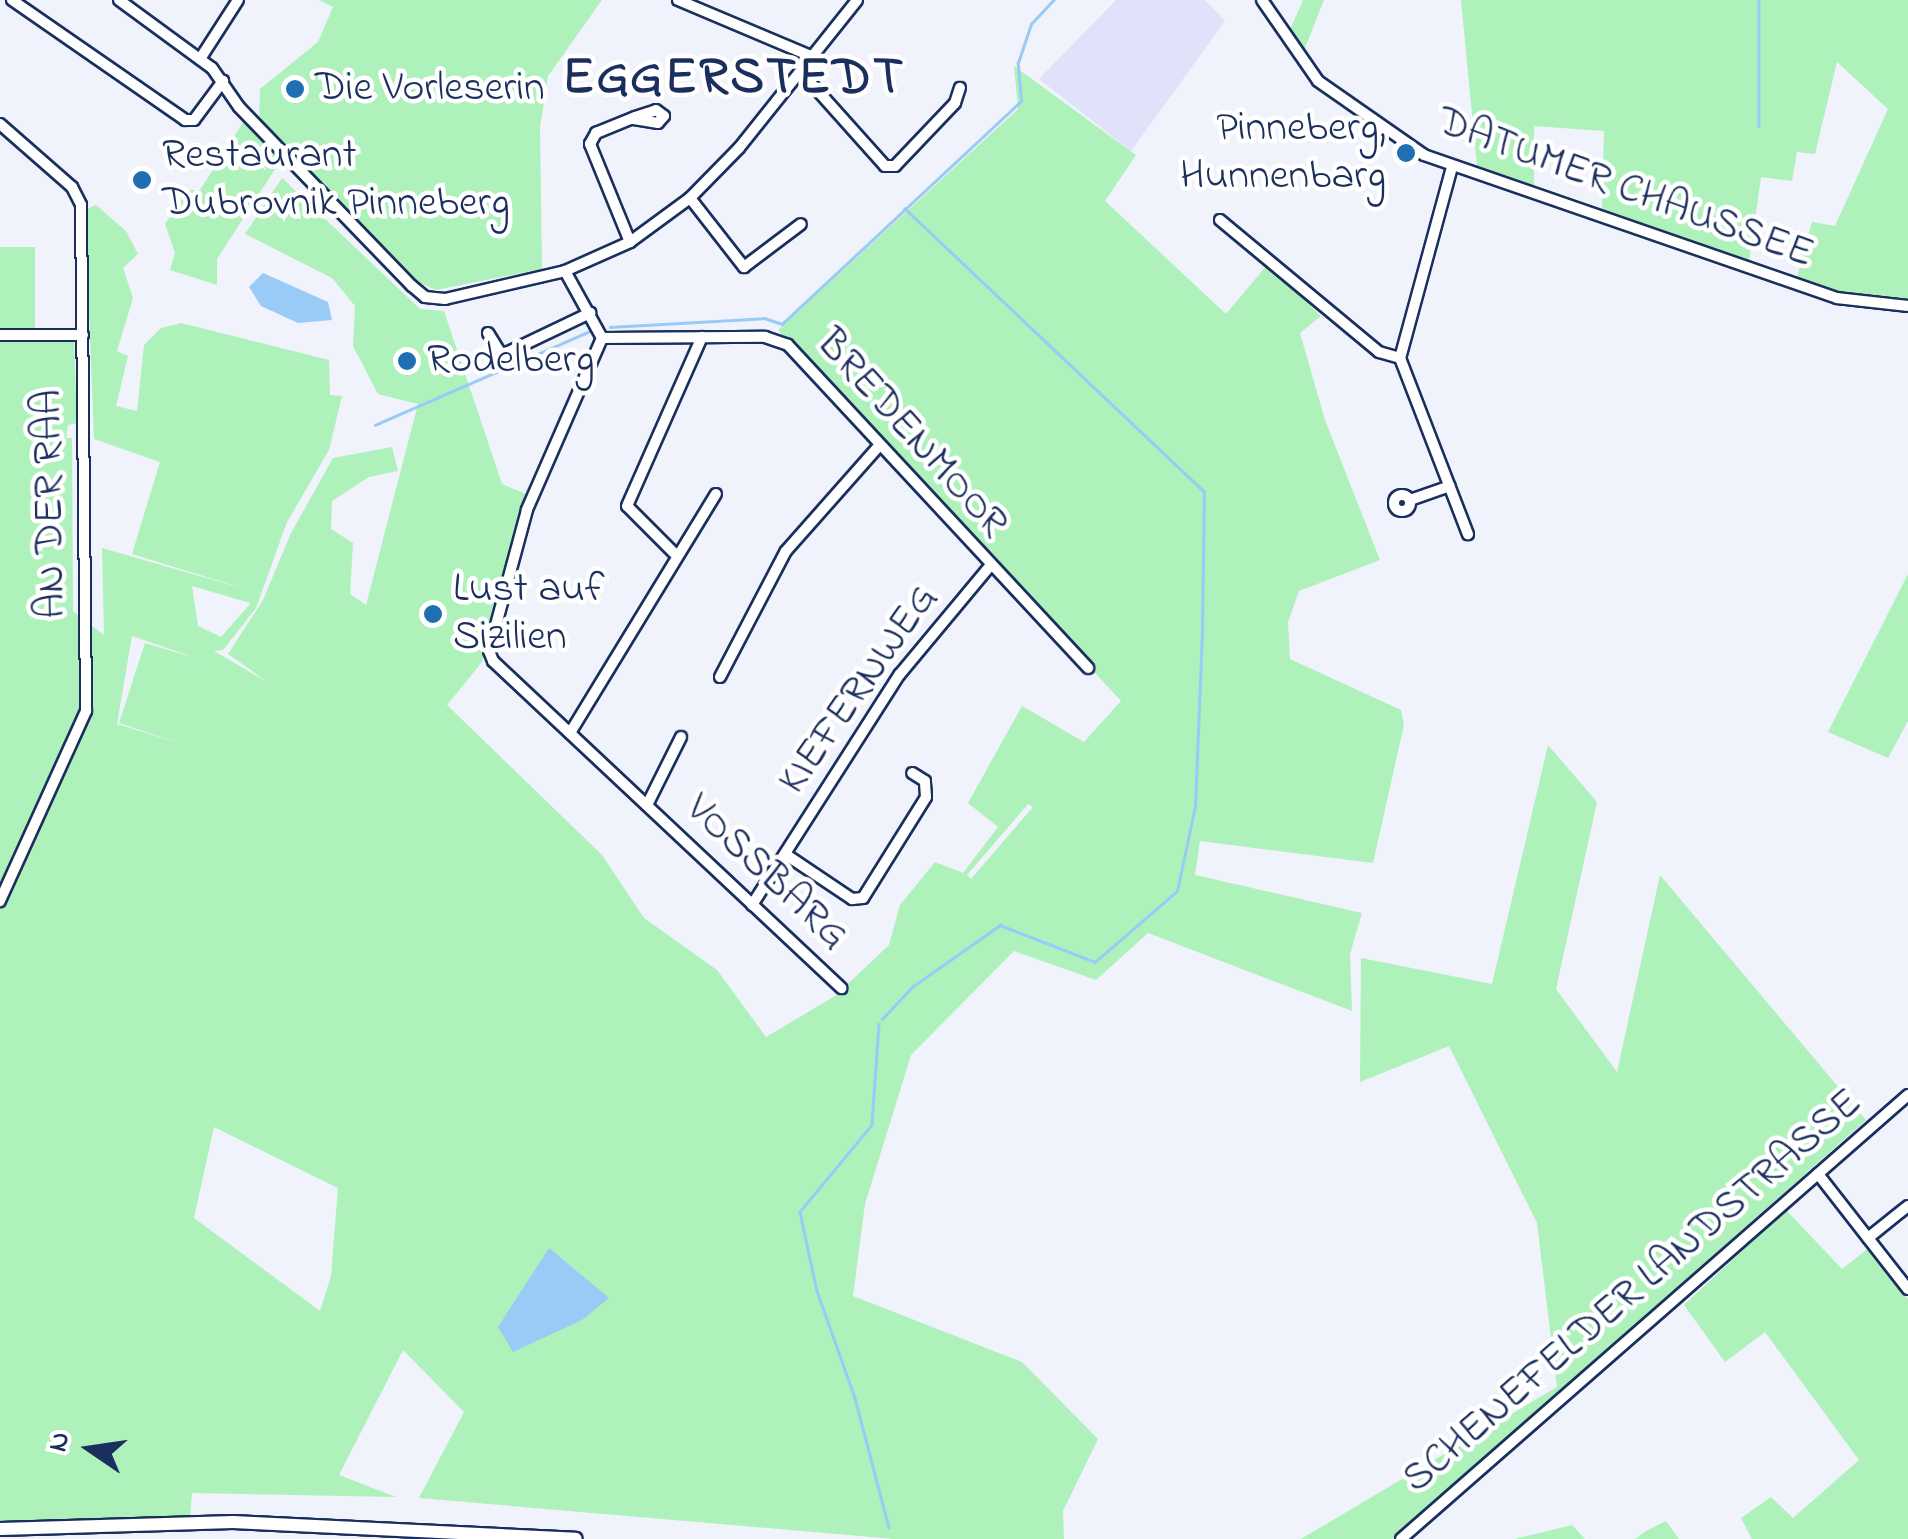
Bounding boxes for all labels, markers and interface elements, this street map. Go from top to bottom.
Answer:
district label: EGGERSTEDT [562,49,906,111]
place label: Die Vorleserin [315,64,545,114]
marker: Die Vorleserin [284,78,306,100]
street label: DATUMER CHAUSSEE [1430,97,1820,281]
place label: Pinneberg, Hunnenbarg [1180,104,1386,202]
place label: Restaurant Dubrovnik Pinneberg [162,131,510,230]
marker: Pinneberg, Hunnenbarg [1395,142,1417,164]
marker: Restaurant Dubrovnik Pinneberg [131,169,153,191]
street label: BREDENMOOR [804,319,1018,549]
place label: Rodelberg [427,336,594,386]
marker: Rodelberg [396,350,418,372]
street label: AN DER RAA [24,389,78,619]
place label: Lust auf Sizilien [453,565,604,664]
street label: KIEFERNWEG [768,575,950,805]
marker: Lust auf Sizilien [422,603,444,625]
street label: VOSSBARG [674,785,858,961]
street label: SCHENEFELDER LANDSTRASSE [1393,1079,1873,1505]
north arrow [40,1399,140,1499]
text: N [38,1428,82,1456]

